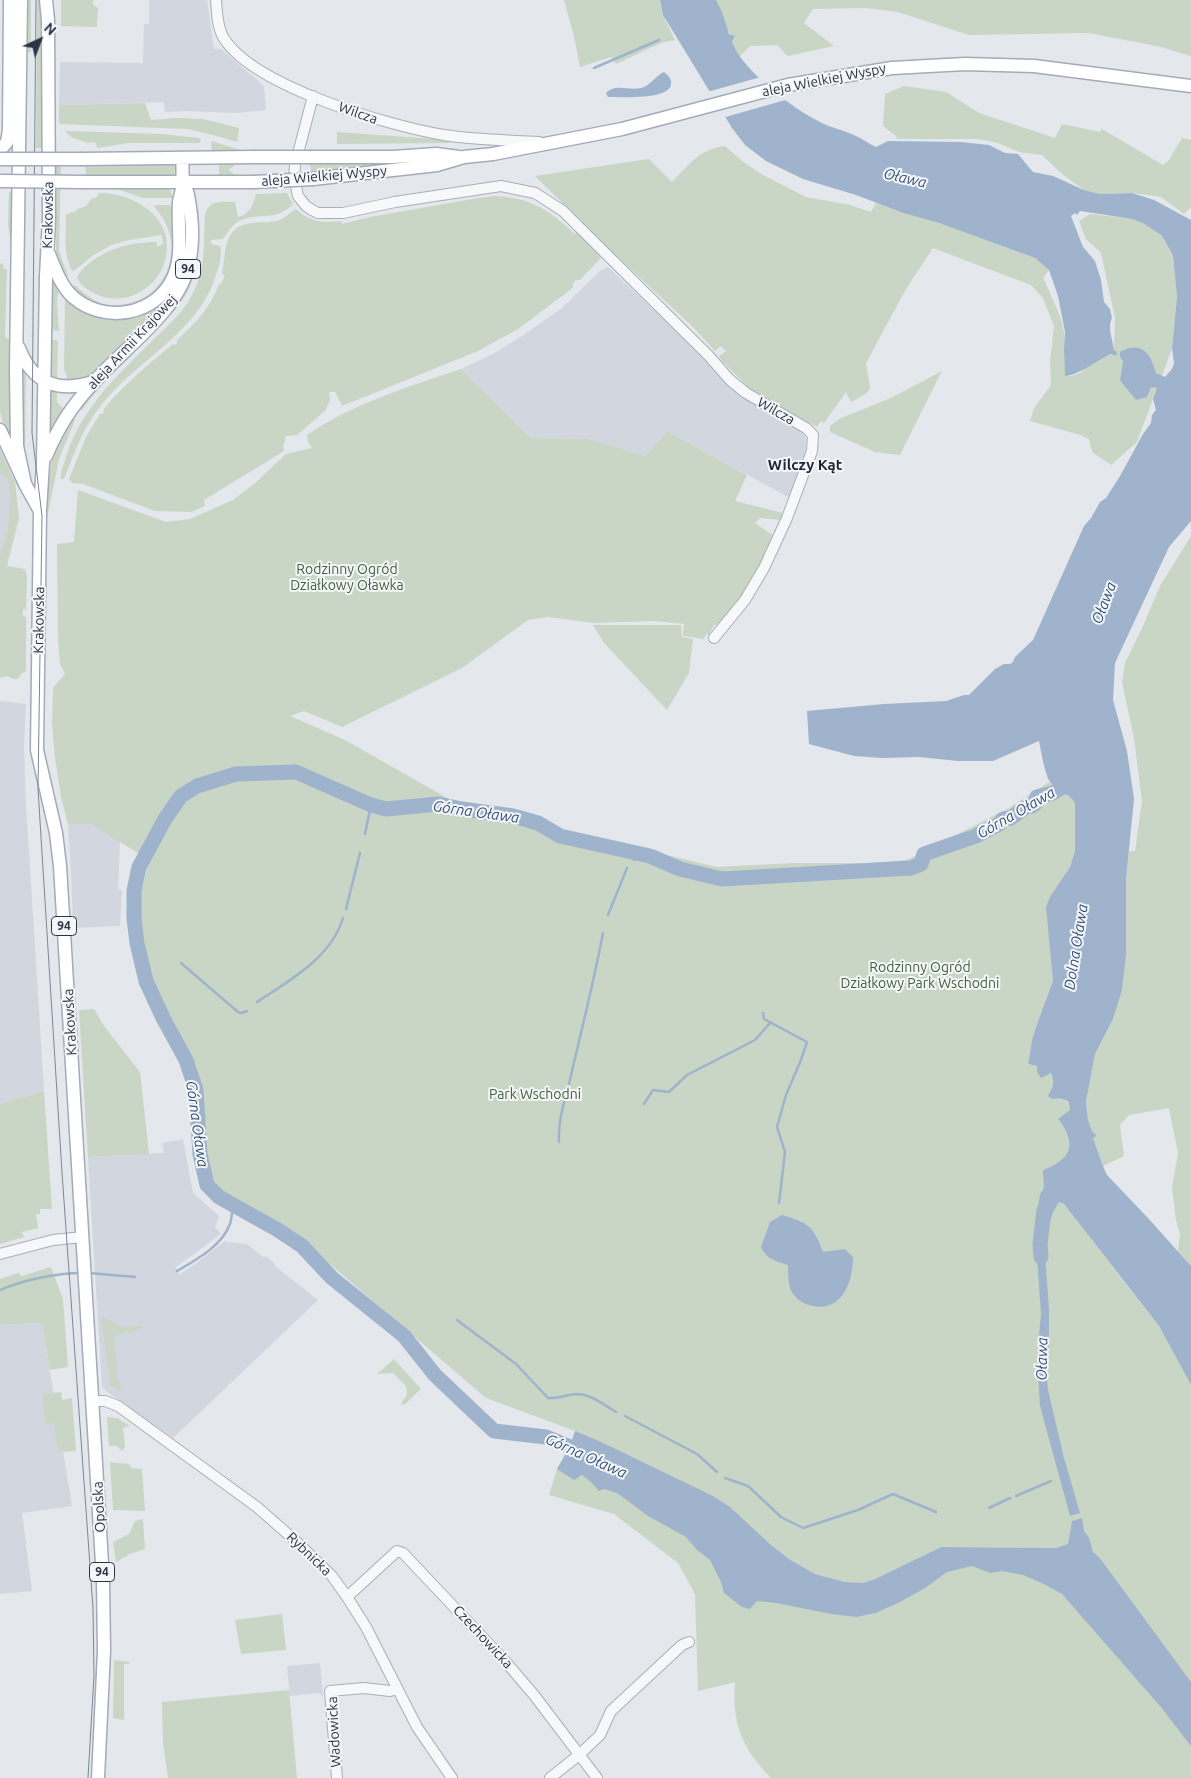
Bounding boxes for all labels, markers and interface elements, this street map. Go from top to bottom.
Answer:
north arrow [15,15,65,65]
text: N [41,20,60,38]
street label: aleja Wielkiej Wyspy [761,60,887,100]
street label: Wilcza [336,98,380,128]
street label: aleja Wielkiej Wyspy [261,162,387,190]
water label: Oława [882,164,928,192]
street label: Krakowska [39,181,57,249]
road number: 94 [176,260,200,278]
street label: aleja Armii Krajowej [84,291,180,393]
street label: Wilcza [754,394,798,428]
district label: Wilczy Kąt [768,456,842,474]
park label: Rodzinny Ogród Działkowy Oławka [290,561,404,594]
water label: Oława [1088,579,1120,627]
street label: Krakowska [30,586,48,654]
water label: Górna Oława [974,783,1058,843]
water label: Górna Oława [432,797,520,827]
water label: Dolna Oława [1060,903,1092,991]
road number: 94 [52,916,76,936]
park label: Rodzinny Ogród Działkowy Park Wschodni [841,959,999,992]
street label: Krakowska [60,988,80,1056]
water label: Górna Oława [182,1080,212,1168]
park label: Park Wschodni [489,1086,581,1102]
water label: Oława [1033,1337,1051,1381]
water label: Górna Oława [543,1430,629,1482]
street label: Opolska [89,1481,109,1533]
street label: Rybnicka [283,1529,335,1579]
road number: 94 [90,1562,114,1581]
street label: Czechowicka [449,1602,517,1672]
street label: Wadowicka [324,1696,344,1768]

